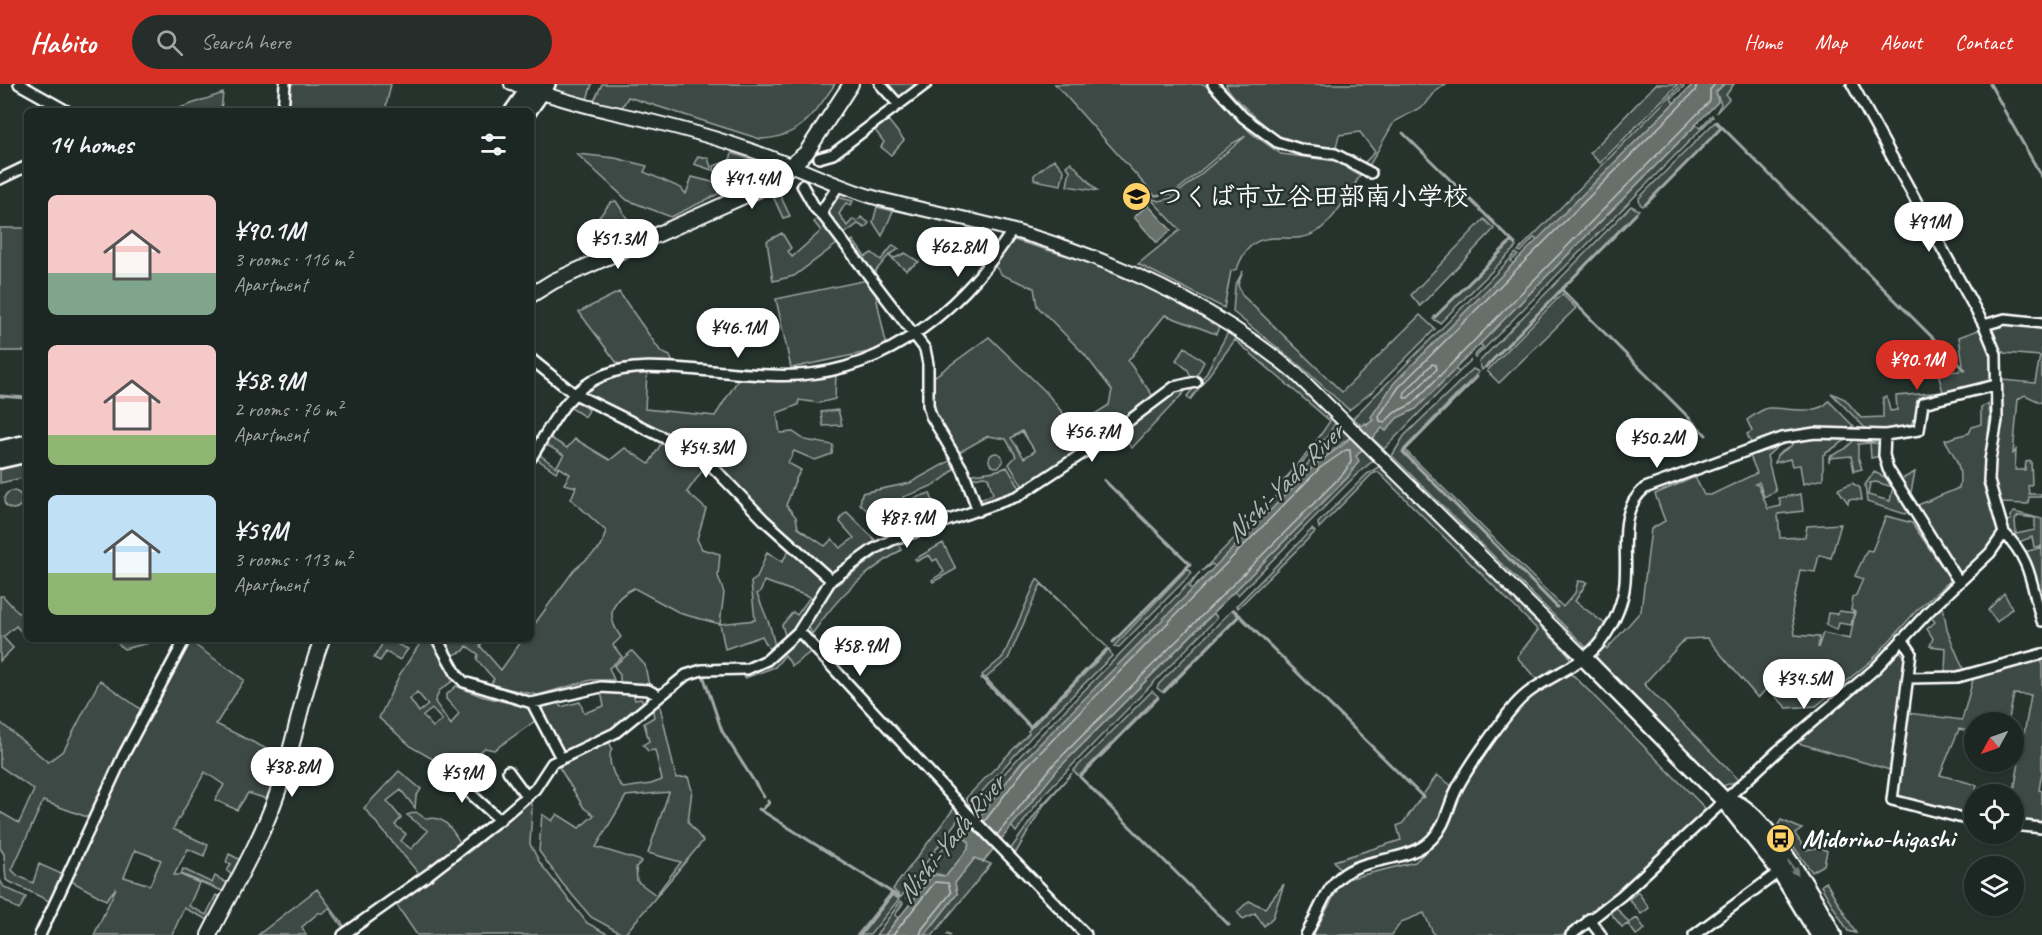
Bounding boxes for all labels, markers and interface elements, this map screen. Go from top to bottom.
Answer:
search box [132,15,552,69]
text: Habito [30,25,96,60]
icon: search [153,26,186,59]
text: Search here [201,28,291,56]
text: Home [1744,29,1782,55]
text: Map [1815,29,1847,55]
text: About [1880,29,1922,55]
text: Contact [1955,29,2012,55]
text: 14 homes [48,128,133,161]
icon: filters [477,128,510,161]
pin: ¥41.4M [703,159,801,210]
text: ¥41.4M [725,166,779,191]
school or university icon: つくば市立谷田部南小学校 [1120,180,1152,212]
place label: つくば市立谷田部南小学校 [1157,180,1469,213]
pin: ¥91M [1893,202,1965,253]
text: ¥91M [1908,209,1950,234]
text: ¥90.1M [234,214,305,247]
icon: home [96,219,168,291]
pin: ¥51.3M [569,219,667,270]
text: ¥51.3M [591,226,645,251]
pin: ¥62.8M [909,227,1007,278]
text: ¥62.8M [931,234,985,259]
text: 3 rooms · 116 m² [234,247,351,272]
text: Apartment [234,272,307,297]
pin: ¥46.1M [689,308,787,359]
text: ¥46.1M [711,315,765,340]
pin: ¥90.1M [1868,340,1966,391]
text: ¥90.1M [1890,347,1944,372]
text: ¥58.9M [234,364,304,397]
icon: home [96,369,168,441]
text: 2 rooms · 76 m² [234,397,342,422]
pin: ¥56.7M [1043,412,1141,463]
water label: Nishi-Yada River [1217,413,1354,550]
pin: ¥50.2M [1608,418,1706,469]
text: ¥56.7M [1065,419,1119,444]
text: Apartment [234,422,307,447]
text: ¥50.2M [1630,425,1684,450]
pin: ¥54.3M [657,428,755,479]
text: ¥54.3M [679,435,733,460]
pin: ¥87.9M [858,498,956,549]
text: ¥87.9M [880,505,934,530]
text: ¥59M [234,514,287,547]
icon: home [96,519,168,591]
text: 3 rooms · 113 m² [234,547,351,572]
text: Apartment [234,572,307,597]
pin: ¥58.9M [811,626,909,677]
text: ¥58.9M [833,633,887,658]
pin: ¥34.5M [1755,659,1853,710]
text: ¥34.5M [1777,666,1831,691]
north arrow [1964,712,2024,772]
map controls [1964,712,2024,916]
pin: ¥38.8M [243,747,341,798]
pin: ¥59M [426,753,498,804]
text: ¥38.8M [265,754,319,779]
text: ¥59M [441,760,483,785]
water label: Nishi-Yada River [888,765,1015,910]
button: locate [1964,784,2024,844]
bus stop icon: Midorino-higashi [1765,822,1797,854]
place label: Midorino-higashi [1802,822,1958,855]
button: layers [1964,856,2024,916]
one-way arrow [1788,860,1799,876]

